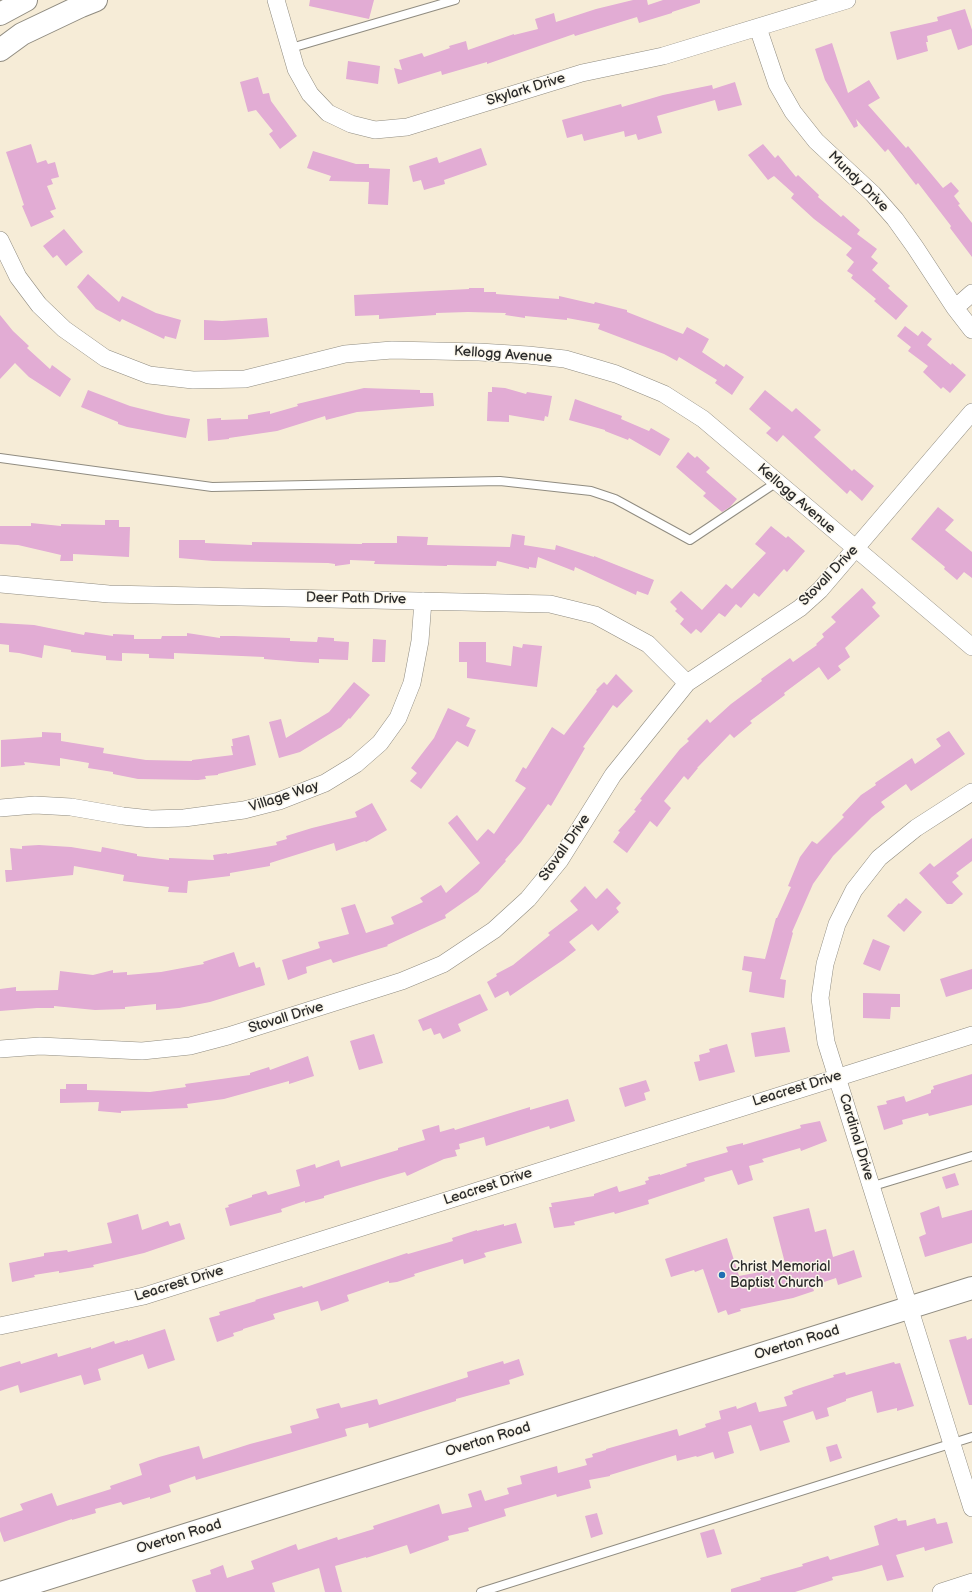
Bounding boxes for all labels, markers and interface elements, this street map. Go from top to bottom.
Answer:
street label: Skylark Drive [485,70,567,110]
street label: Mundy Drive [824,148,892,216]
street label: Kellogg Avenue [453,343,553,367]
street label: Kellogg Avenue [753,460,839,538]
street label: Stovall Drive [796,542,862,610]
street label: Deer Path Drive [306,590,406,608]
street label: Village Way [247,778,321,816]
street label: Stovall Drive [536,811,594,885]
street label: Stovall Drive [246,999,326,1037]
street label: Leacrest Drive [750,1067,844,1111]
street label: Cardinal Drive [835,1092,877,1182]
street label: Leacrest Drive [442,1165,534,1209]
place label: Christ Memorial Baptist Church [730,1259,830,1292]
street label: Leacrest Drive [132,1262,226,1306]
marker: Christ Memorial Baptist Church [717,1270,727,1280]
street label: Overton Road [752,1322,842,1364]
street label: Overton Road [443,1419,533,1461]
street label: Overton Road [134,1516,224,1558]

